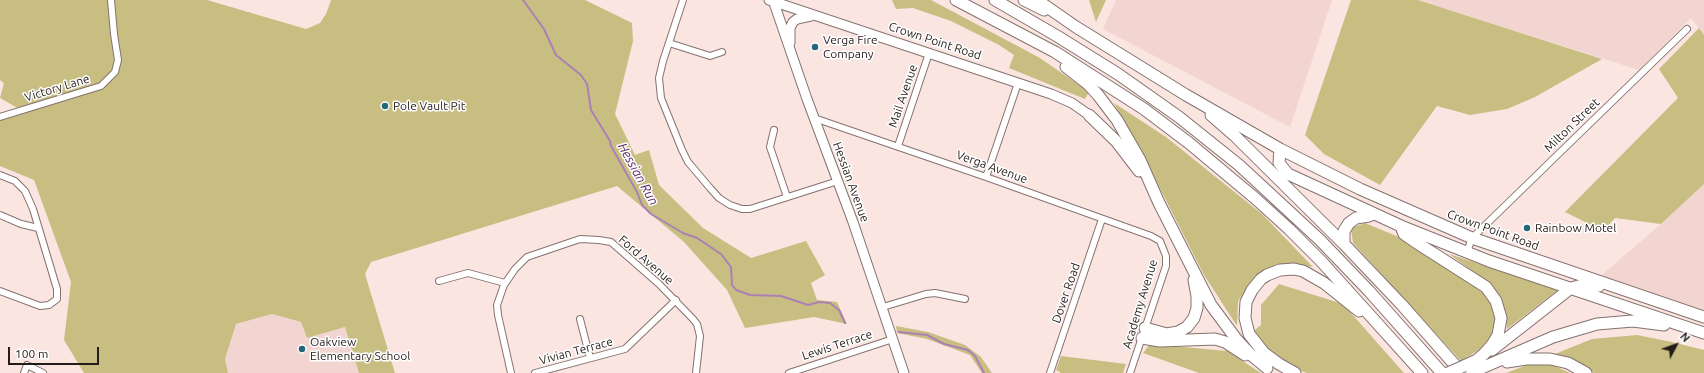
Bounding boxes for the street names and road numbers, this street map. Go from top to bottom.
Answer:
street label: Crown Point Road [887,19,983,63]
street label: Mail Avenue [885,63,921,129]
street label: Victory Lane [23,71,91,105]
street label: Milton Street [1541,95,1603,155]
street label: Hessian Avenue [830,140,872,224]
street label: Verga Avenue [954,147,1030,187]
street label: Crown Point Road [1445,207,1541,253]
street label: Ford Avenue [616,232,676,288]
street label: Academy Avenue [1120,258,1160,350]
street label: Dover Road [1049,261,1083,325]
street label: Lewis Terrace [800,327,874,363]
street label: Vivian Terrace [538,334,614,368]

